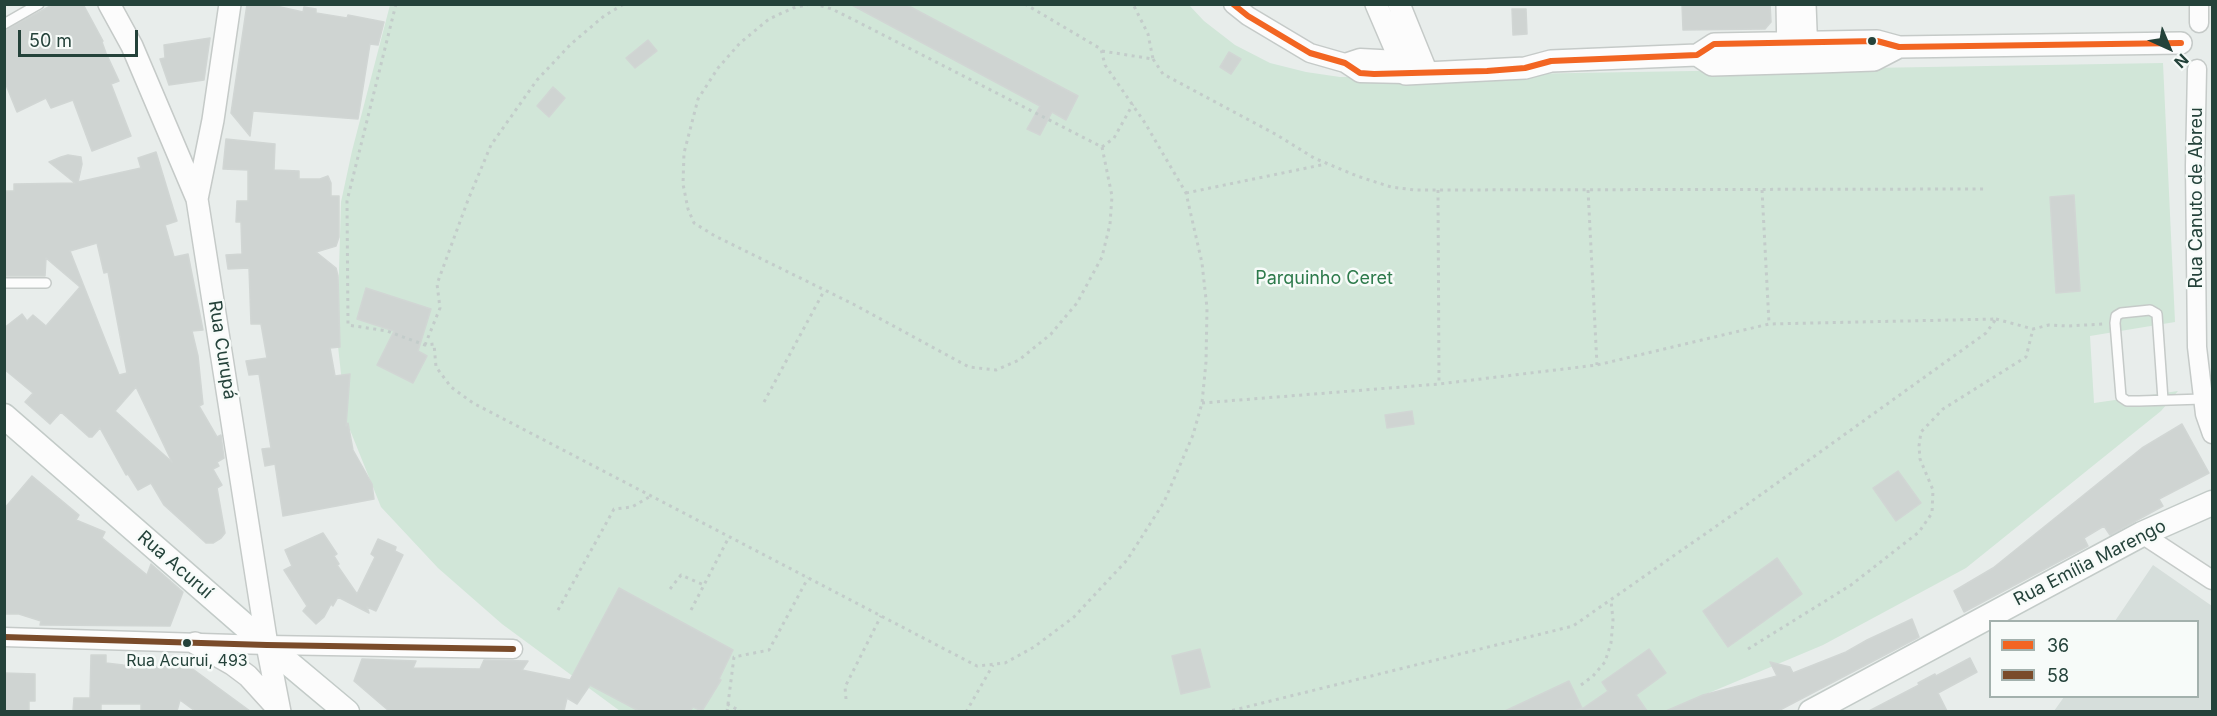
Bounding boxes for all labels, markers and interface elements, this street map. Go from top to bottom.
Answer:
scale bar [21,18,141,56]
north arrow [2139,18,2199,78]
text: 50 m [29,30,72,51]
unlabelled marker [1866,35,1878,47]
text: N [2170,50,2193,72]
street label: Rua Canuto de Abreu [2186,107,2208,289]
park label: Parquinho Ceret [1255,268,1393,290]
street label: Rua Curupá [204,299,240,401]
street label: Rua Emília Marengo [2010,515,2170,611]
street label: Rua Acuruí [133,526,217,604]
legend [1989,620,2199,698]
text: 36 [2047,635,2069,656]
marker: Rua Acurui, 493 [181,637,193,649]
place label: Rua Acurui, 493 [126,651,248,671]
text: 58 [2047,665,2069,686]

